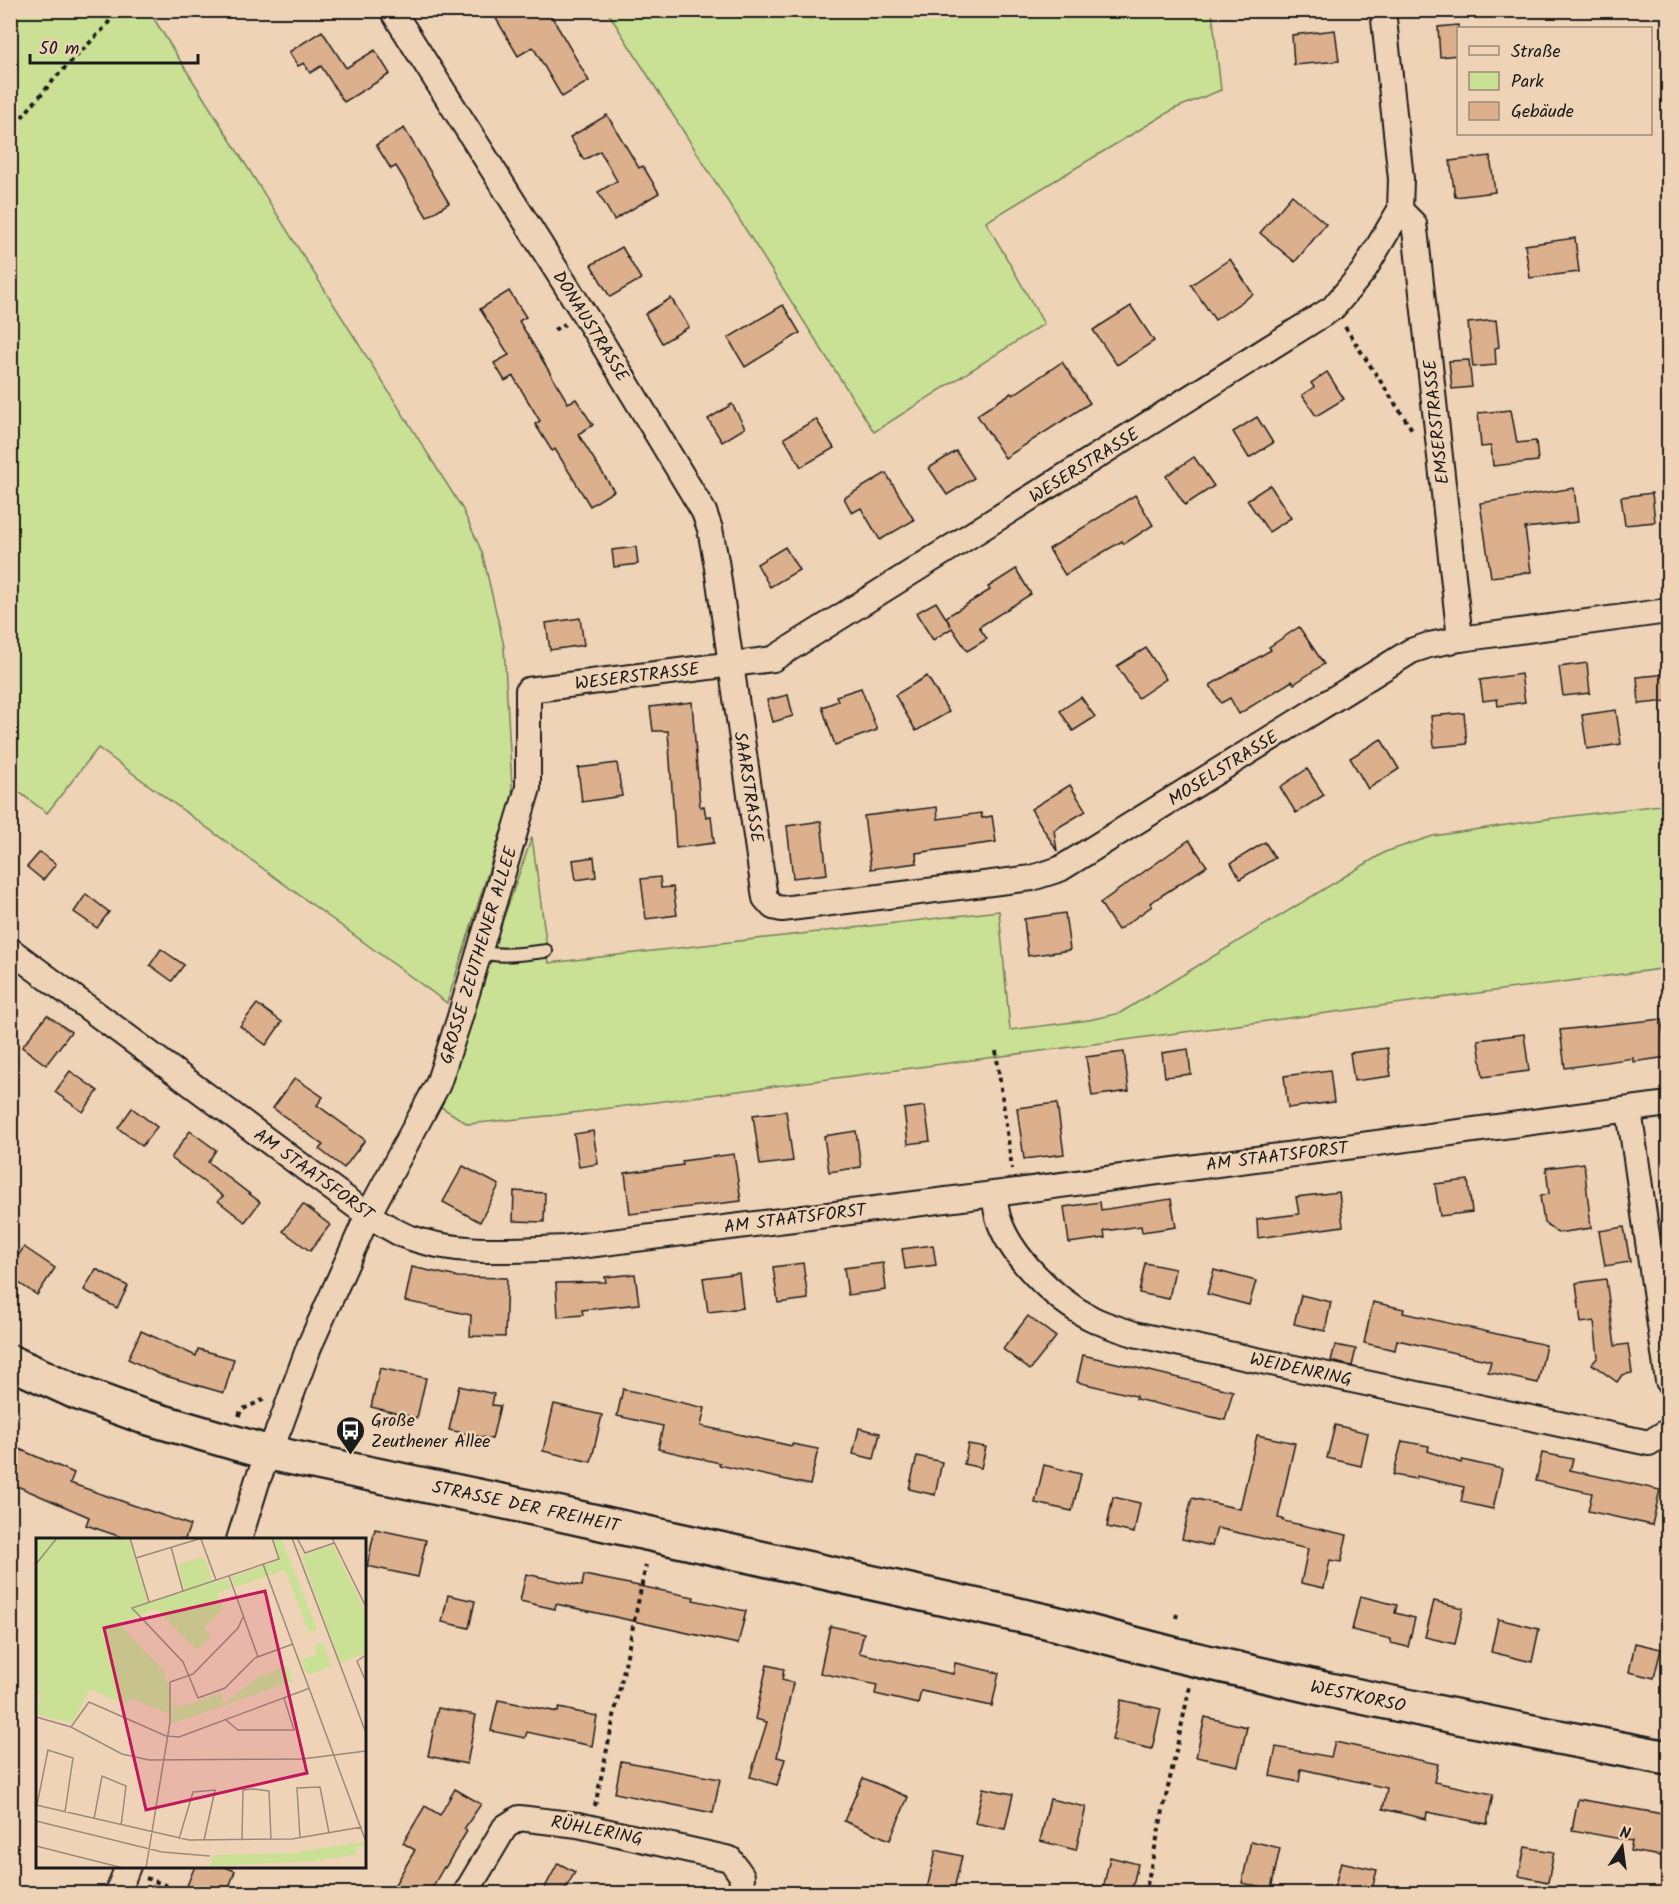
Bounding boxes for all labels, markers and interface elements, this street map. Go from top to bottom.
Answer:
scale bar [30,27,198,65]
legend [1457,27,1652,135]
text: 50 m [39,35,79,64]
text: Straße [1511,38,1561,67]
text: Park [1511,68,1544,97]
text: Gebäude [1511,98,1574,127]
street label: DONAUSTRASSE [544,265,636,389]
street label: EMSERSTRASSE [1416,357,1458,486]
street label: WESERSTRASSE [1024,420,1146,512]
street label: WESERSTRASSE [573,655,702,700]
street label: MOSELSTRASSE [1163,723,1285,815]
street label: SAARSTRASSE [724,730,771,845]
street label: GROSSE ZEUTHENER ALLEE [433,843,527,1068]
street label: AM STAATSFORST [247,1122,381,1230]
street label: AM STAATSFORST [1205,1134,1351,1181]
street label: AM STAATSFORST [723,1196,869,1243]
street label: WEIDENRING [1247,1345,1354,1395]
place label: Große Zeuthener Allee [371,1407,490,1457]
bus stop icon: Große Zeuthener Allee [334,1414,366,1456]
street label: STRASSE DER FREIHEIT [429,1473,624,1542]
inset map [36,1538,366,1868]
street label: WESTKORSO [1307,1673,1408,1722]
street label: RÜHLERING [548,1808,645,1855]
north arrow [1592,1817,1652,1877]
text: N [1617,1821,1633,1847]

